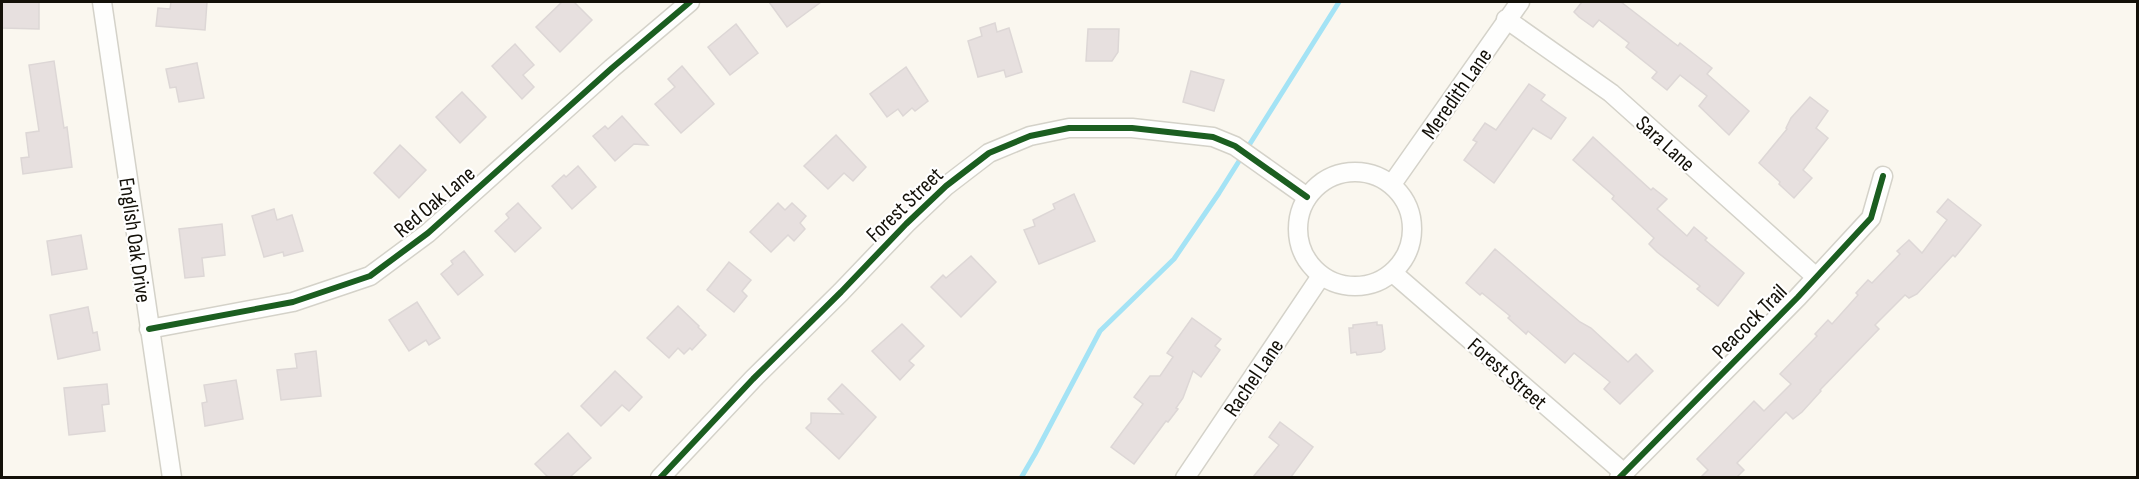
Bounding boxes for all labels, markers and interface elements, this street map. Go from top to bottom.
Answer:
street label: Meredith Lane [1416,43,1498,144]
street label: Sara Lane [1630,110,1700,178]
street label: Red Oak Lane [389,161,481,244]
street label: Forest Street [861,162,949,248]
street label: English Oak Drive [112,176,157,305]
street label: Peacock Trail [1707,279,1793,365]
street label: Forest Street [1462,332,1553,416]
street label: Rachel Lane [1218,334,1290,422]

